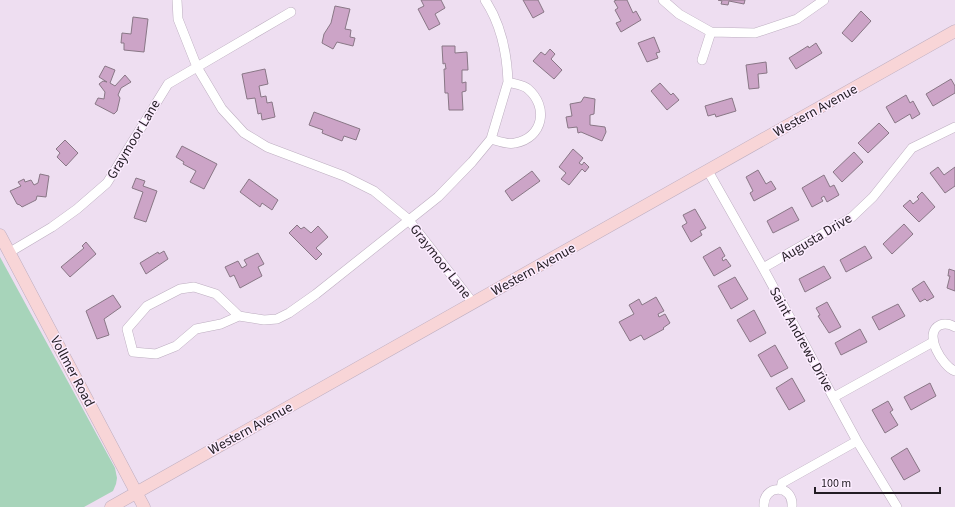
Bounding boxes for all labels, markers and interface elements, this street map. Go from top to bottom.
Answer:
street label: Western Avenue [770,79,861,142]
street label: Graymoor Lane [102,96,166,183]
street label: Augusta Drive [777,209,856,267]
street label: Graymoor Lane [405,220,476,303]
street label: Western Avenue [488,238,579,301]
street label: Saint Andrews Drive [764,283,838,396]
street label: Vollmer Road [45,332,99,411]
street label: Western Avenue [205,397,296,460]
scale bar [815,469,940,495]
text: 100 m [821,475,851,492]

